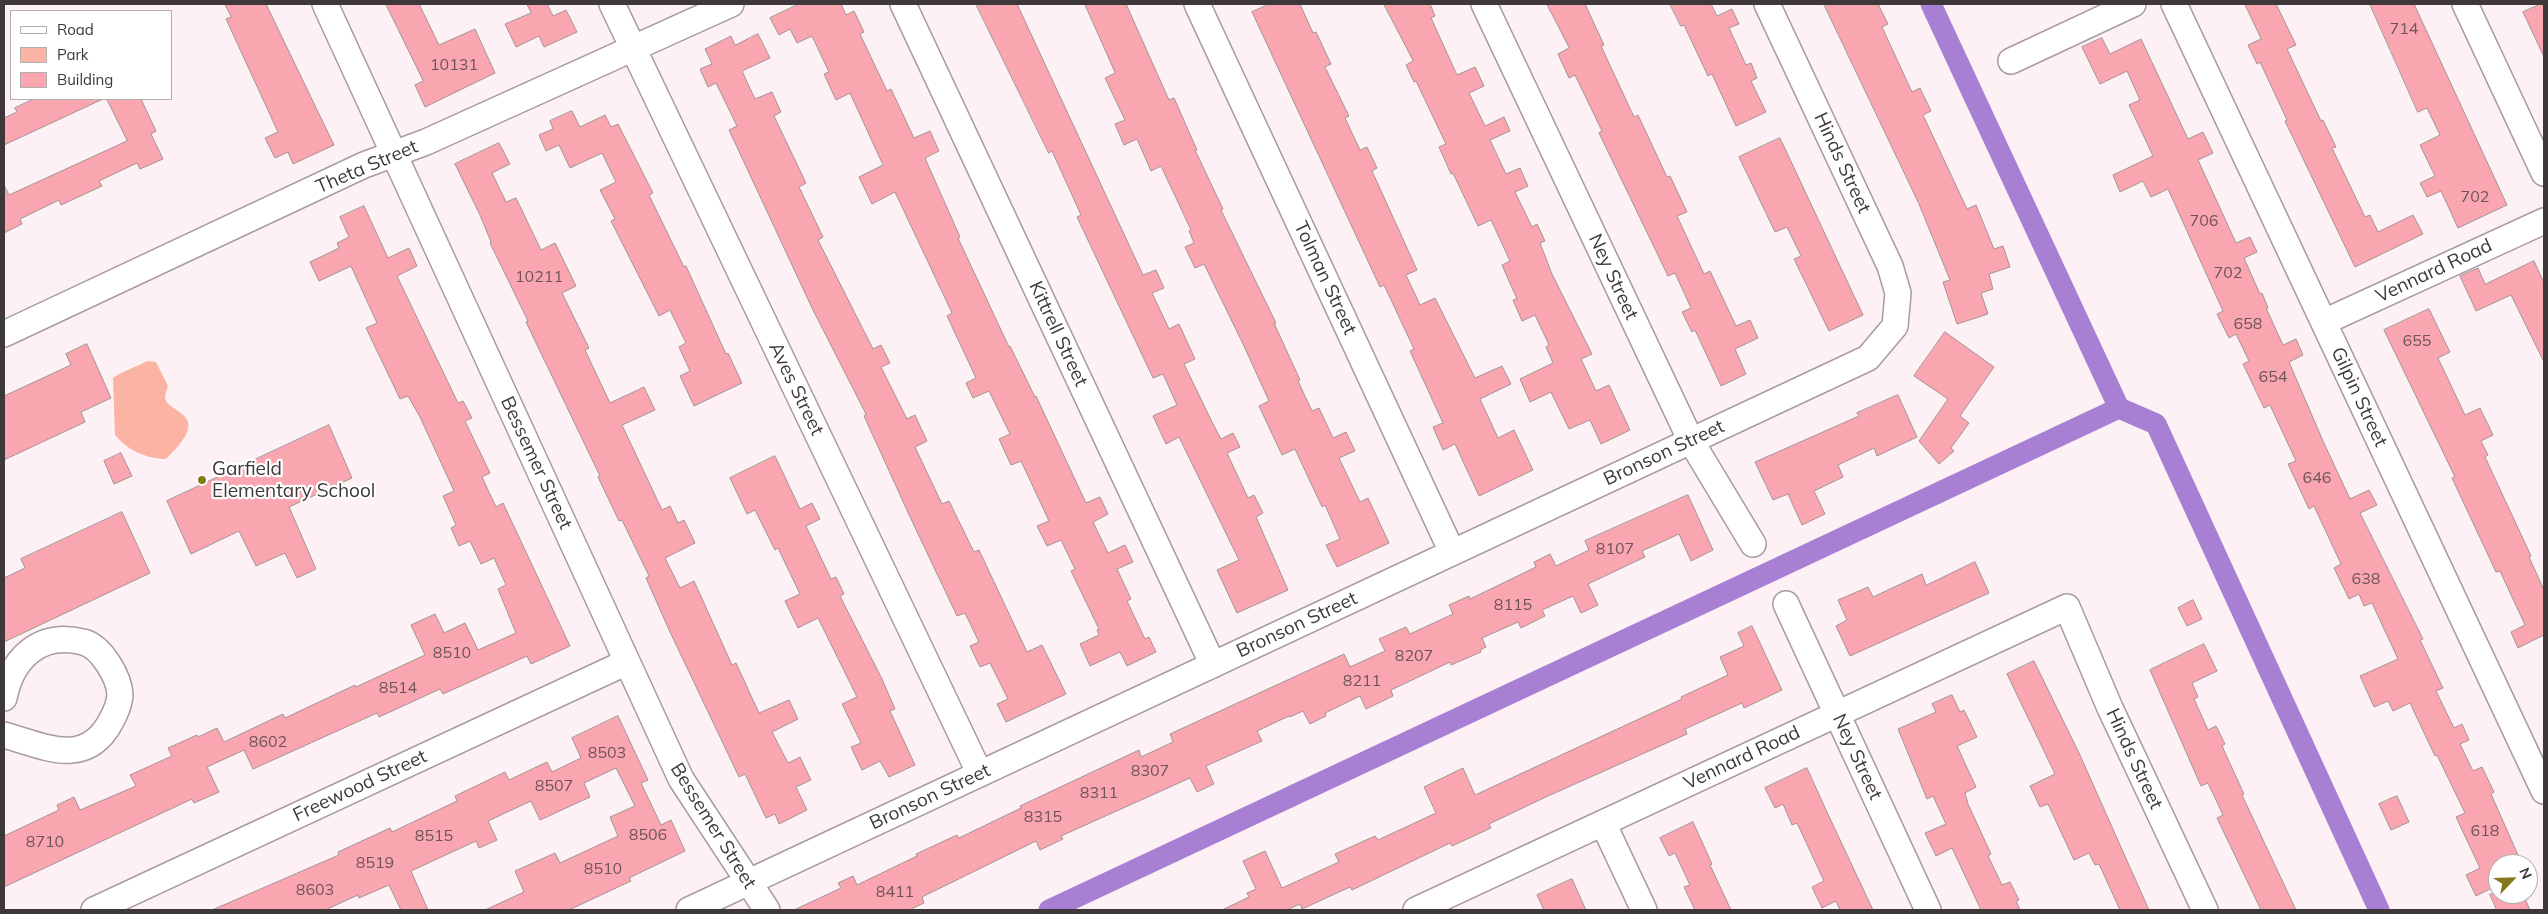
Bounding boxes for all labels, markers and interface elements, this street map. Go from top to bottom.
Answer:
legend [10,10,172,100]
house number: 714 [2390,19,2418,39]
text: Road [57,20,94,39]
text: Park [57,45,89,64]
house number: 10131 [430,55,478,75]
text: Building [57,70,113,89]
street label: Hinds Street [1809,109,1875,217]
street label: Theta Street [313,135,421,199]
house number: 702 [2461,187,2489,207]
house number: 706 [2190,211,2218,231]
street label: Tolman Street [1289,218,1361,338]
street label: Ney Street [1583,230,1643,324]
street label: Vennard Road [2372,234,2496,308]
house number: 702 [2214,263,2242,283]
house number: 10211 [515,267,563,287]
street label: Kittrell Street [1024,278,1092,390]
house number: 658 [2234,314,2262,334]
house number: 655 [2403,331,2431,351]
street label: Aves Street [764,339,828,439]
street label: Gilpin Street [2326,343,2392,451]
house number: 654 [2259,367,2287,387]
street label: Bessemer Street [495,393,577,533]
street label: Bronson Street [1600,415,1728,491]
place label: Garfield Elementary School [212,458,375,502]
house number: 646 [2303,468,2331,488]
marker: Garfield Elementary School [196,474,208,486]
house number: 8107 [1596,539,1634,559]
house number: 638 [2352,569,2380,589]
street label: Bronson Street [1233,587,1361,663]
house number: 8115 [1494,595,1532,615]
house number: 8510 [433,643,471,663]
house number: 8207 [1395,646,1433,666]
house number: 8211 [1343,671,1381,691]
house number: 8514 [379,678,417,698]
street label: Hinds Street [2101,705,2167,813]
street label: Ney Street [1827,710,1887,804]
street label: Vennard Road [1680,721,1804,795]
house number: 8602 [249,732,287,752]
house number: 8503 [588,743,626,763]
street label: Freewood Street [290,745,430,827]
street label: Bessemer Street [665,759,761,893]
street label: Bronson Street [866,759,994,835]
house number: 8307 [1131,761,1169,781]
house number: 8507 [535,776,573,796]
house number: 8311 [1080,783,1118,803]
house number: 8315 [1024,807,1062,827]
house number: 618 [2471,821,2499,841]
house number: 8506 [629,825,667,845]
house number: 8515 [415,826,453,846]
house number: 8710 [26,832,64,852]
house number: 8519 [356,853,394,873]
north arrow [2488,854,2538,904]
house number: 8510 [584,859,622,879]
text: N [2515,865,2536,882]
house number: 8603 [296,880,334,900]
house number: 8411 [876,882,914,902]

